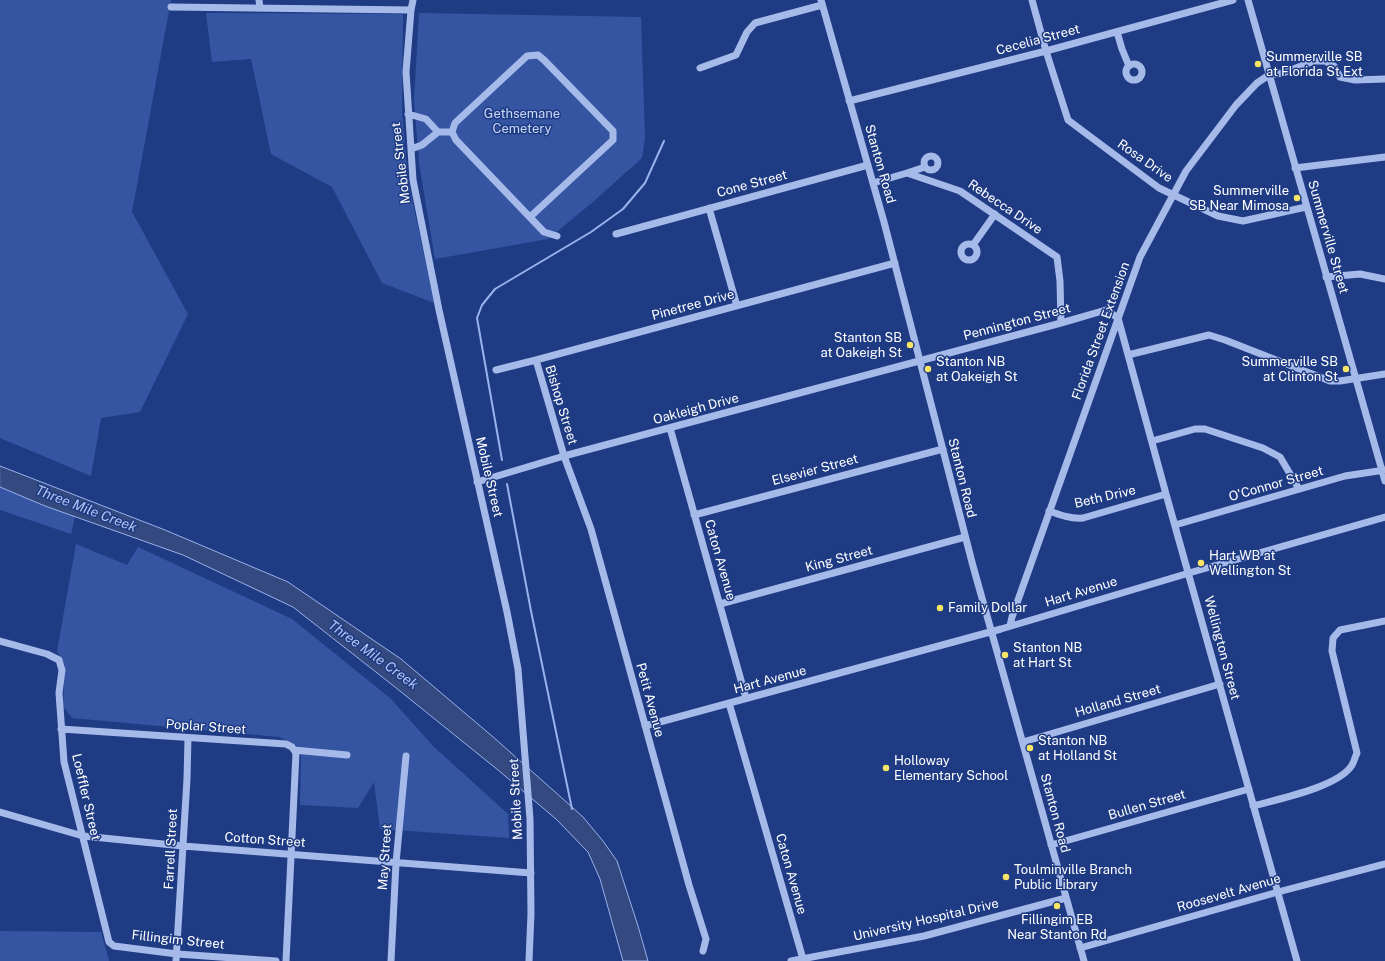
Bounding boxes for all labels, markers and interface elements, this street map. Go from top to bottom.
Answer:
street label: Cecelia Street [994,21,1082,59]
place label: Summerville SB at Florida St Ext [1266,49,1363,80]
marker: Summerville SB at Florida St Ext [1253,59,1263,69]
park label: Gethsemane Cemetery [484,106,560,137]
street label: Mobile Street [388,121,414,205]
street label: Stanton Road [861,123,899,205]
street label: Rosa Drive [1114,136,1176,186]
street label: Cone Street [715,167,789,201]
street label: Rebecca Drive [965,176,1045,238]
street label: Summerville Street [1304,179,1352,295]
place label: Summerville SB Near Mimosa [1189,183,1289,214]
marker: Summerville SB Near Mimosa [1292,193,1302,203]
street label: Florida Street Extension [1069,260,1133,402]
street label: Pinetree Drive [650,286,736,324]
street label: Pennington Street [962,300,1072,344]
place label: Stanton SB at Oakeigh St [820,330,902,361]
marker: Stanton SB at Oakeigh St [905,340,915,350]
place label: Stanton NB at Oakeigh St [936,354,1018,385]
place label: Summerville SB at Clinton St [1241,354,1338,385]
street label: Bishop Street [542,363,580,447]
marker: Stanton NB at Oakeigh St [923,364,933,374]
marker: Summerville SB at Clinton St [1341,364,1351,374]
street label: Oakleigh Drive [652,390,740,428]
street label: Mobile Street [472,435,506,519]
street label: Stanton Road [945,437,979,519]
street label: Elsevier Street [770,451,860,489]
street label: O'Connor Street [1227,463,1325,505]
water label: Three Mile Creek [33,482,139,536]
street label: Beth Drive [1073,482,1137,512]
street label: Caton Avenue [701,518,739,602]
street label: King Street [804,543,874,575]
place label: Hart WB at Wellington St [1209,548,1291,579]
marker: Hart WB at Wellington St [1196,558,1206,568]
street label: Hart Avenue [1043,574,1119,610]
street label: Wellington Street [1201,594,1243,702]
place label: Family Dollar [948,600,1027,616]
marker: Family Dollar [935,603,945,613]
water label: Three Mile Creek [325,617,421,693]
place label: Stanton NB at Hart St [1013,640,1082,671]
marker: Stanton NB at Hart St [1000,650,1010,660]
street label: Petit Avenue [633,661,667,739]
street label: Hart Avenue [732,663,808,697]
street label: Holland Street [1073,681,1163,721]
street label: Poplar Street [165,716,247,738]
place label: Stanton NB at Holland St [1038,733,1117,764]
marker: Stanton NB at Holland St [1025,743,1035,753]
street label: Loeffler Street [68,752,104,842]
place label: Holloway Elementary School [894,753,1008,784]
street label: Mobile Street [506,758,526,840]
marker: Holloway Elementary School [881,763,891,773]
street label: Stanton Road [1037,772,1073,854]
street label: Bullen Street [1107,787,1187,823]
street label: Farrell Street [161,808,181,890]
street label: May Street [375,823,395,891]
street label: Cotton Street [224,829,306,851]
street label: Caton Avenue [772,832,810,916]
place label: Toulminville Branch Public Library [1014,862,1132,893]
street label: Roosevelt Avenue [1175,871,1283,915]
marker: Toulminville Branch Public Library [1001,872,1011,882]
street label: University Hospital Drive [852,896,1000,944]
marker: Fillingim EB Near Stanton Rd [1052,901,1062,911]
place label: Fillingim EB Near Stanton Rd [1007,912,1107,943]
street label: Fillingim Street [131,927,225,953]

